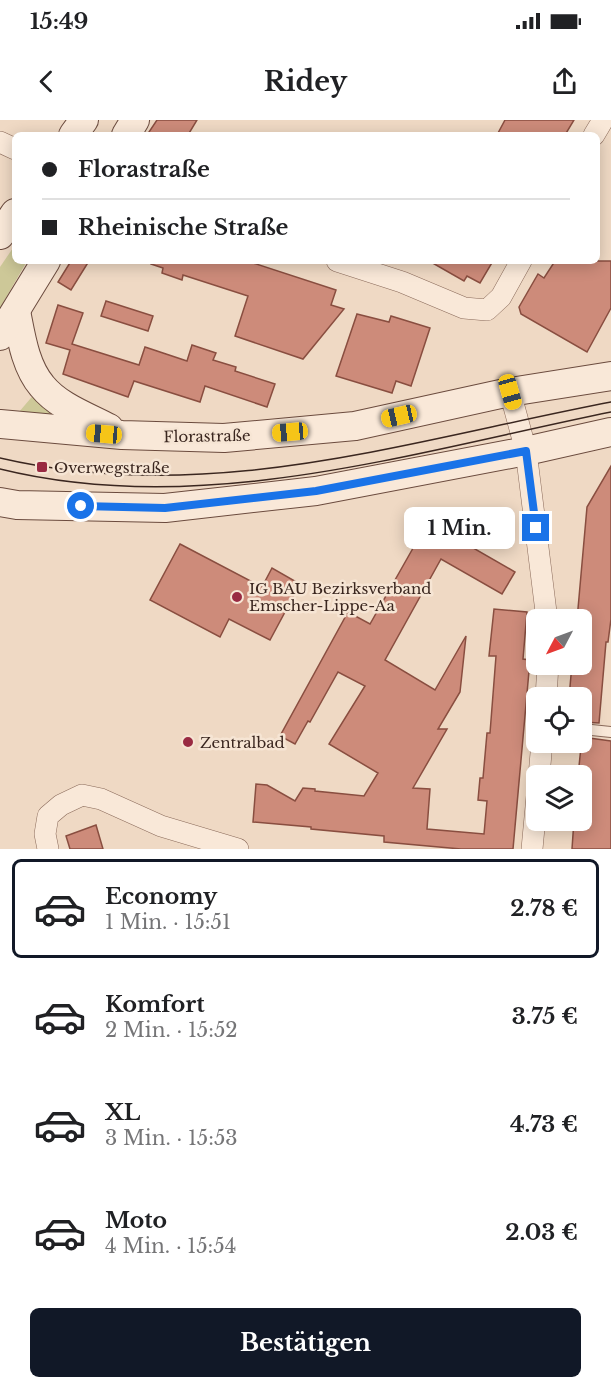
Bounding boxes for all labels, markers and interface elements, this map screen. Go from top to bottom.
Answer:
text: 15:49 [30,8,88,35]
icon: back [30,65,63,98]
text: Ridey [264,65,347,98]
icon: share [548,65,581,98]
text: Florastraße [78,156,210,183]
text: Rheinische Straße [78,214,288,241]
car [496,372,524,412]
car [379,403,419,429]
car [271,421,309,443]
car [85,423,123,445]
street label: Florastraße [163,426,251,446]
place label: Overwegstraße [54,458,170,477]
marker: Overwegstraße [35,460,49,474]
route start [67,492,94,519]
callout: 1 Min. [404,507,515,549]
route end [522,514,549,541]
text: 1 Min. [428,516,491,540]
place label: IG BAU Bezirksverband Emscher-Lippe-Aa [249,579,431,615]
marker: IG BAU Bezirksverband Emscher-Lippe-Aa [230,590,244,604]
north arrow [526,609,592,675]
map controls [526,609,592,831]
button: locate [526,687,592,753]
place label: Zentralbad [200,733,285,752]
marker: Zentralbad [181,735,195,749]
button: layers [526,765,592,831]
icon: car [33,882,87,936]
text: Economy [105,883,217,910]
text: 2.78 € [510,895,578,922]
text: 1 Min. · 15:51 [105,910,231,934]
icon: car [33,990,87,1044]
text: Komfort [105,991,205,1018]
text: 3.75 € [512,1003,578,1030]
text: 2 Min. · 15:52 [105,1018,238,1042]
icon: car [33,1098,87,1152]
text: XL [105,1099,140,1126]
text: 4.73 € [510,1111,578,1138]
text: 3 Min. · 15:53 [105,1126,238,1150]
icon: car [33,1206,87,1260]
text: Moto [105,1207,167,1234]
text: 2.03 € [505,1219,578,1246]
text: 4 Min. · 15:54 [105,1234,236,1258]
button: Bestätigen [30,1308,581,1377]

